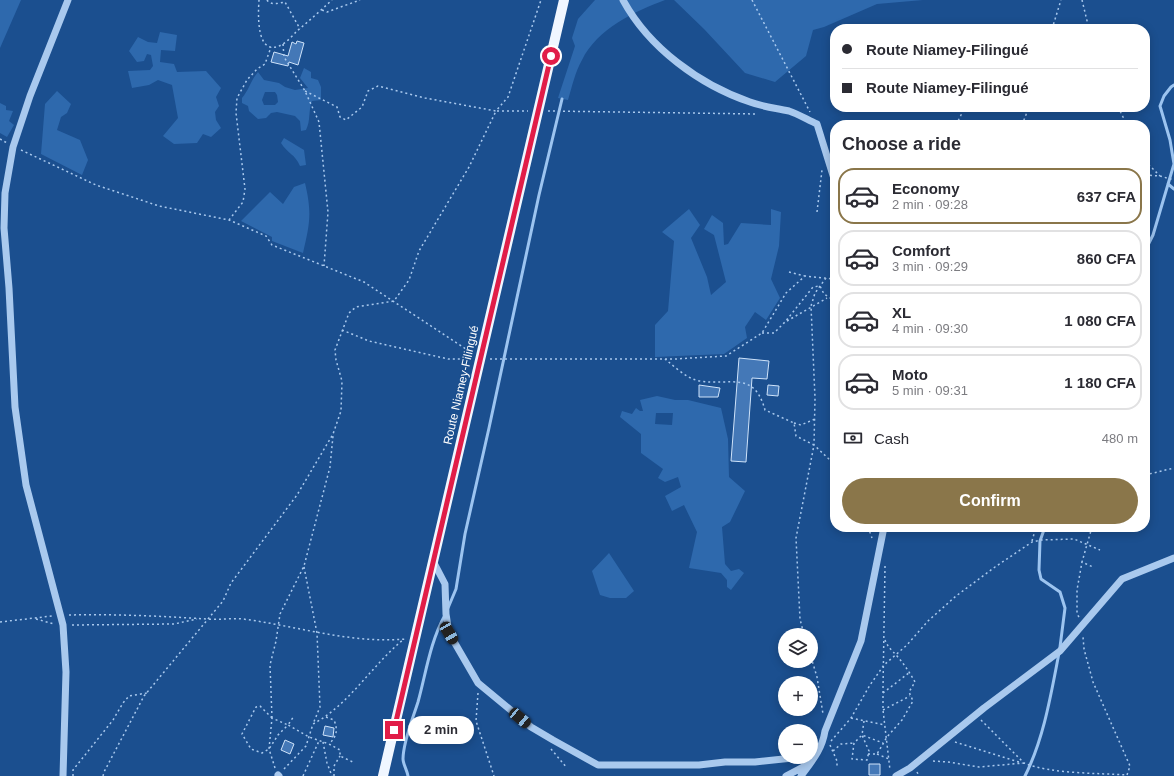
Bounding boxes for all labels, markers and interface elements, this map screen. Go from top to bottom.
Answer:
text: Route Niamey-Filingué [866,41,1029,58]
route start [542,47,560,65]
text: Route Niamey-Filingué [866,79,1029,96]
text: Choose a ride [842,134,961,154]
icon: car [844,178,880,214]
text: Economy [892,180,960,197]
text: 637 CFA [1077,188,1136,205]
text: 2 min · 09:28 [892,197,968,212]
icon: car [844,240,880,276]
text: Comfort [892,242,950,259]
text: 860 CFA [1077,250,1136,267]
text: 3 min · 09:29 [892,259,968,274]
icon: car [844,302,880,338]
text: XL [892,304,911,321]
text: 1 080 CFA [1064,312,1136,329]
text: 4 min · 09:30 [892,321,968,336]
street label: Route Niamey-Filingué [440,324,482,446]
icon: car [844,364,880,400]
text: Moto [892,366,928,383]
text: 1 180 CFA [1064,374,1136,391]
text: 5 min · 09:31 [892,383,968,398]
icon: cash [842,427,864,449]
text: Cash [874,430,909,447]
text: 480 m [1102,431,1138,446]
button: Confirm [842,478,1138,524]
car [438,620,460,646]
map controls [778,628,818,764]
button: layers [778,628,818,668]
button: + [778,676,818,716]
car [507,706,533,730]
callout: 2 min [408,716,474,744]
route end [385,721,403,739]
text: 2 min [424,722,458,737]
button: − [778,724,818,764]

